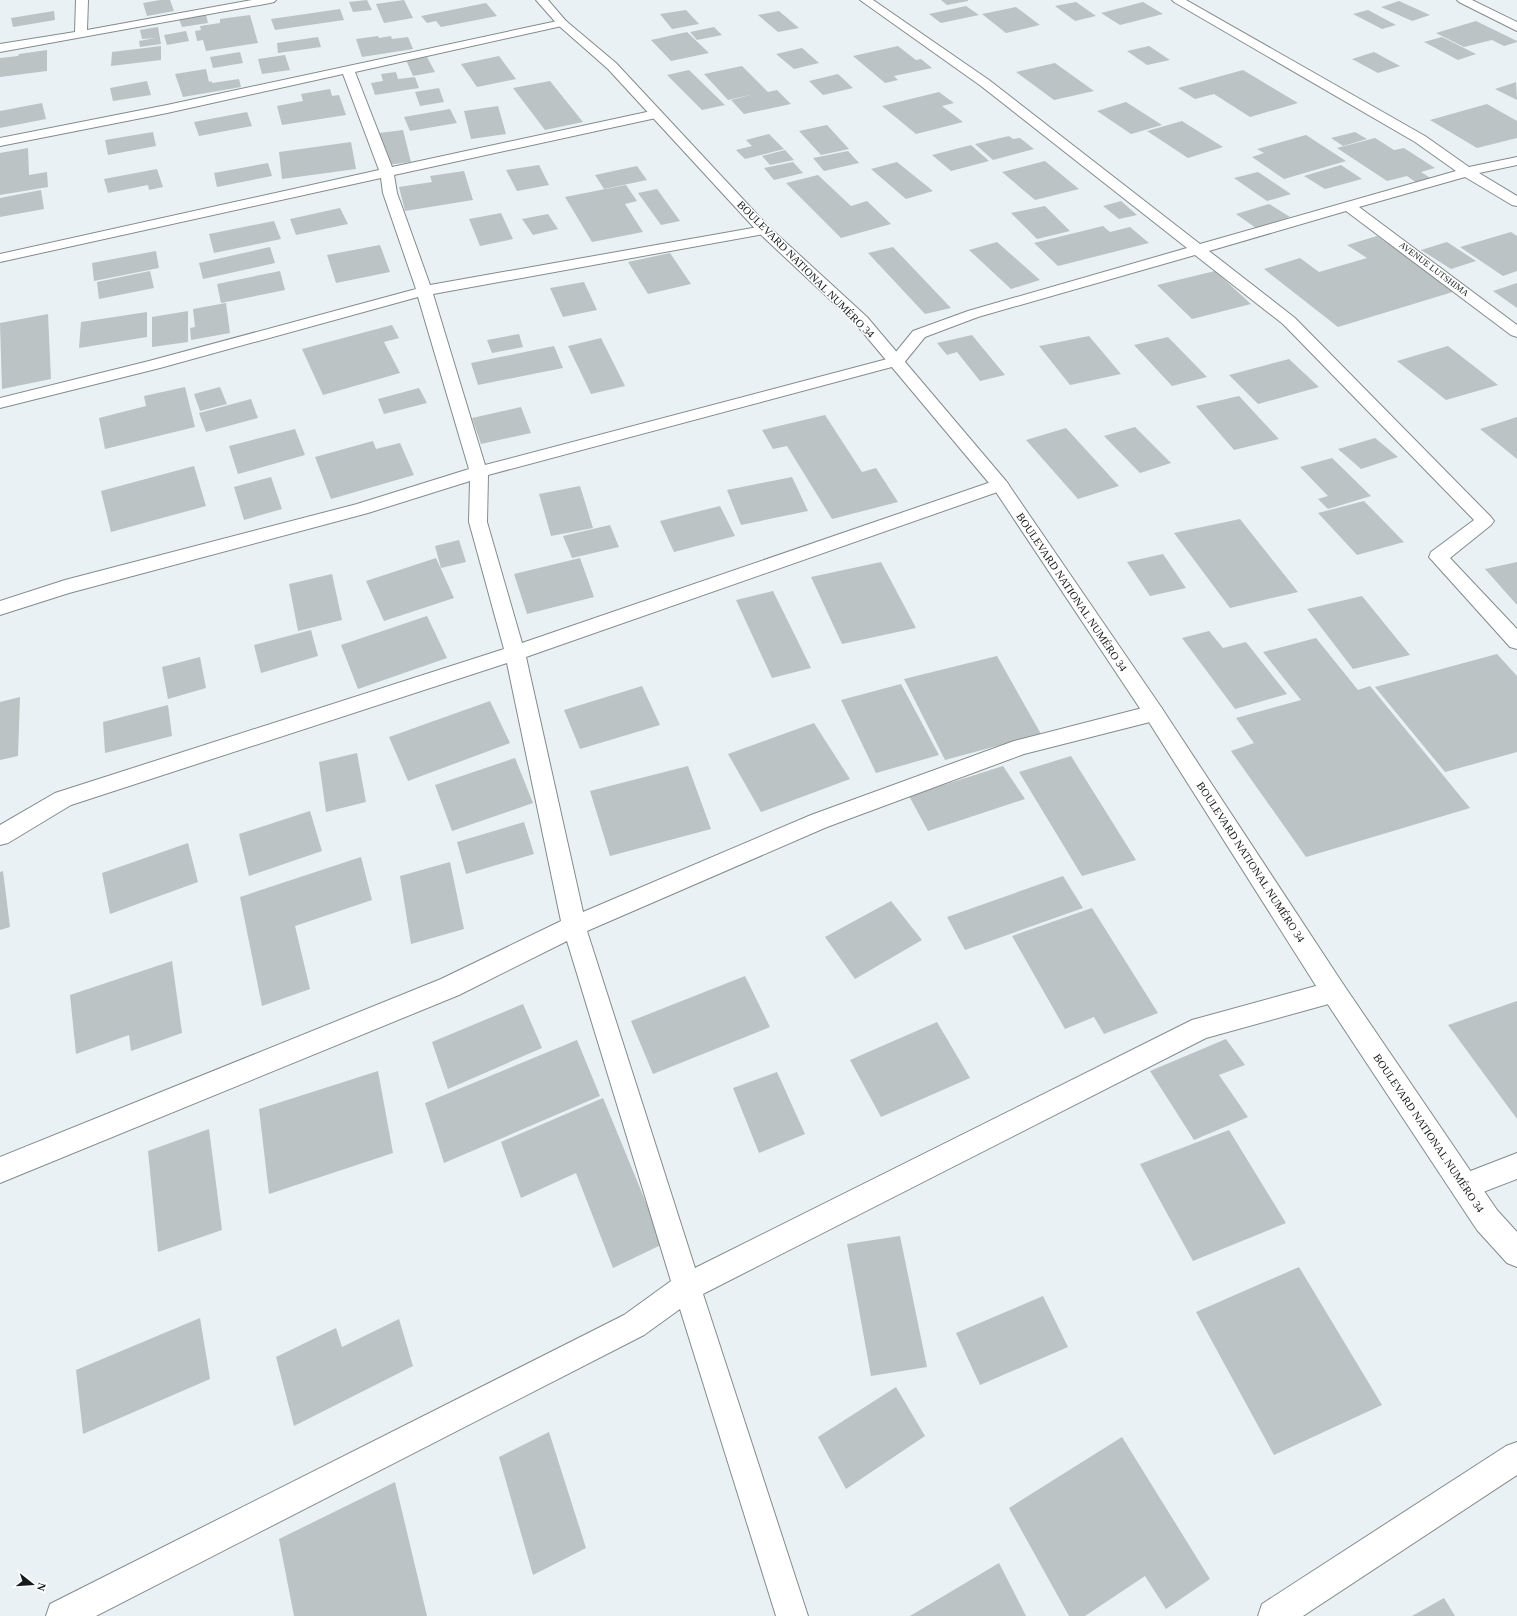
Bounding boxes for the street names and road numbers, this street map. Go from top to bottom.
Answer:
street label: BOULEVARD NATIONAL NUMÉRO 34 [735,198,877,340]
street label: AVENUE LUTSHIMA [1397,240,1471,299]
street label: BOULEVARD NATIONAL NUMÉRO 34 [1014,510,1130,674]
street label: BOULEVARD NATIONAL NUMÉRO 34 [1195,780,1308,945]
street label: BOULEVARD NATIONAL NUMÉRO 34 [1371,1051,1487,1215]

